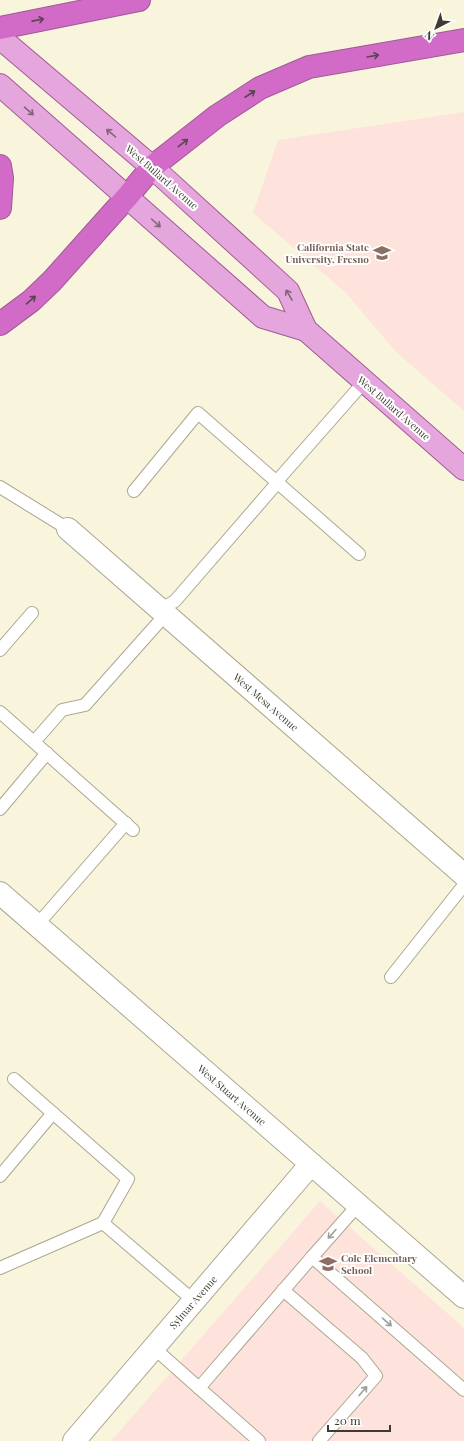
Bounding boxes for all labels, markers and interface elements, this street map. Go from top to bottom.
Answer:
north arrow [416,8,456,48]
one-way arrow [31,16,44,24]
text: N [421,28,437,44]
one-way arrow [366,52,379,60]
one-way arrow [244,90,255,98]
one-way arrow [24,106,35,115]
one-way arrow [106,128,117,137]
one-way arrow [177,138,188,147]
street label: West Bullard Avenue [122,141,201,212]
one-way arrow [151,218,161,227]
place label: California State University, Fresno [285,240,369,266]
school or university icon: California State University, Fresno [372,243,392,263]
one-way arrow [285,289,292,301]
one-way arrow [26,296,36,305]
street label: West Bullard Avenue [354,372,433,443]
street label: West Mesa Avenue [230,669,301,734]
street label: West Stuart Avenue [194,1061,269,1129]
one-way arrow [328,1229,337,1239]
place label: Cole Elementary School [341,1251,418,1277]
school or university icon: Cole Elementary School [318,1254,338,1274]
street label: Sylmar Avenue [166,1272,220,1332]
one-way arrow [382,1318,392,1327]
one-way arrow [358,1386,367,1396]
scale bar [328,1407,390,1433]
text: 20 m [334,1412,361,1428]

